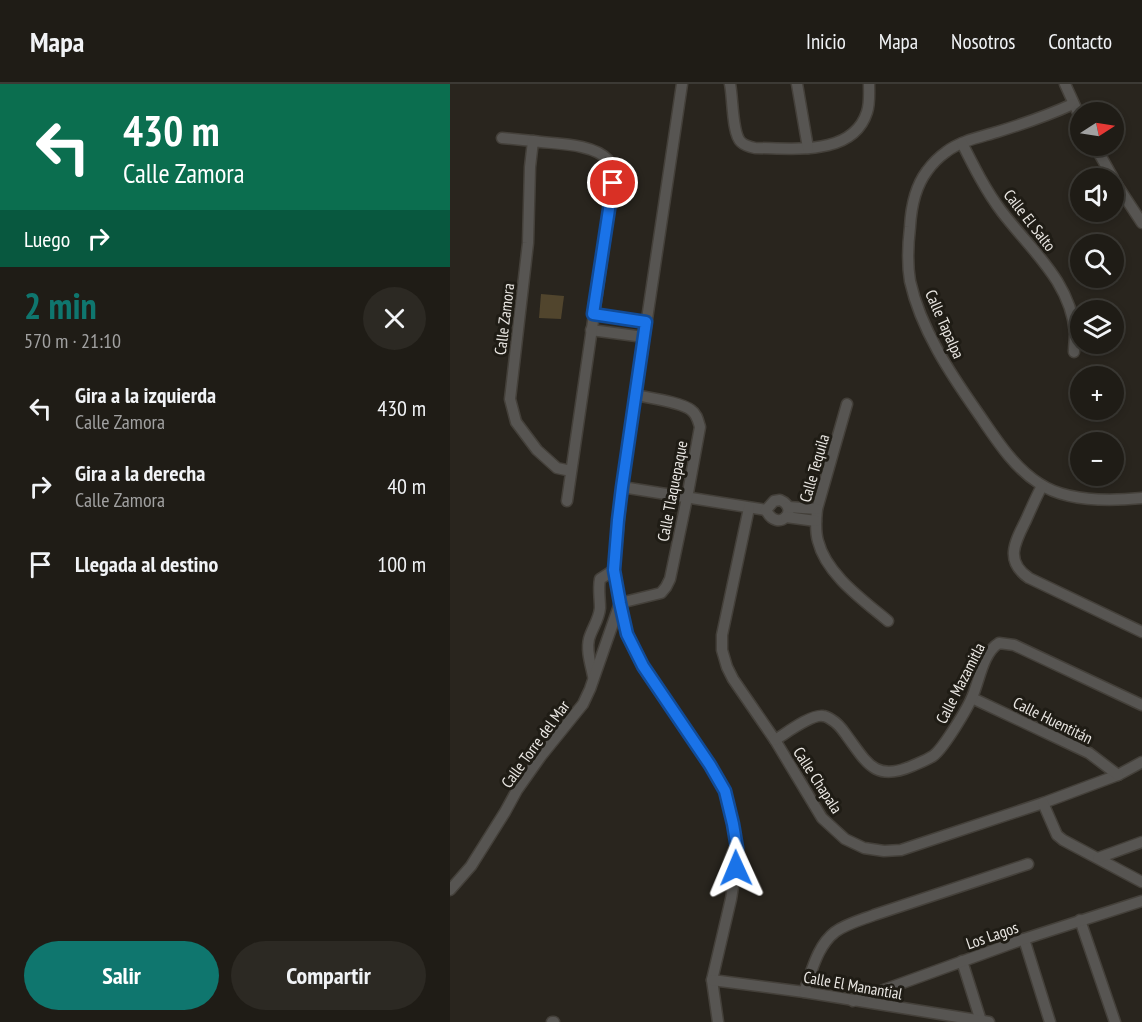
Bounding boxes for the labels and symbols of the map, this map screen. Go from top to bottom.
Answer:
north arrow [1070,102,1124,156]
pin [587,157,638,208]
street label: Calle El Salto [1000,185,1060,255]
street label: Calle Zamora [490,282,518,356]
street label: Calle Tapalpa [921,286,969,362]
street label: Calle Tequila [795,432,833,504]
street label: Calle Tlaquepaque [652,439,692,543]
street label: Calle Mazamitla [931,639,989,727]
street label: Calle Huentitán [1010,692,1096,748]
street label: Calle Torre del Mar [497,696,574,792]
street label: Calle Chapala [789,743,847,817]
position arrow [704,836,768,900]
street label: Los Lagos [963,917,1021,953]
street label: Calle El Manantial [802,966,904,1004]

